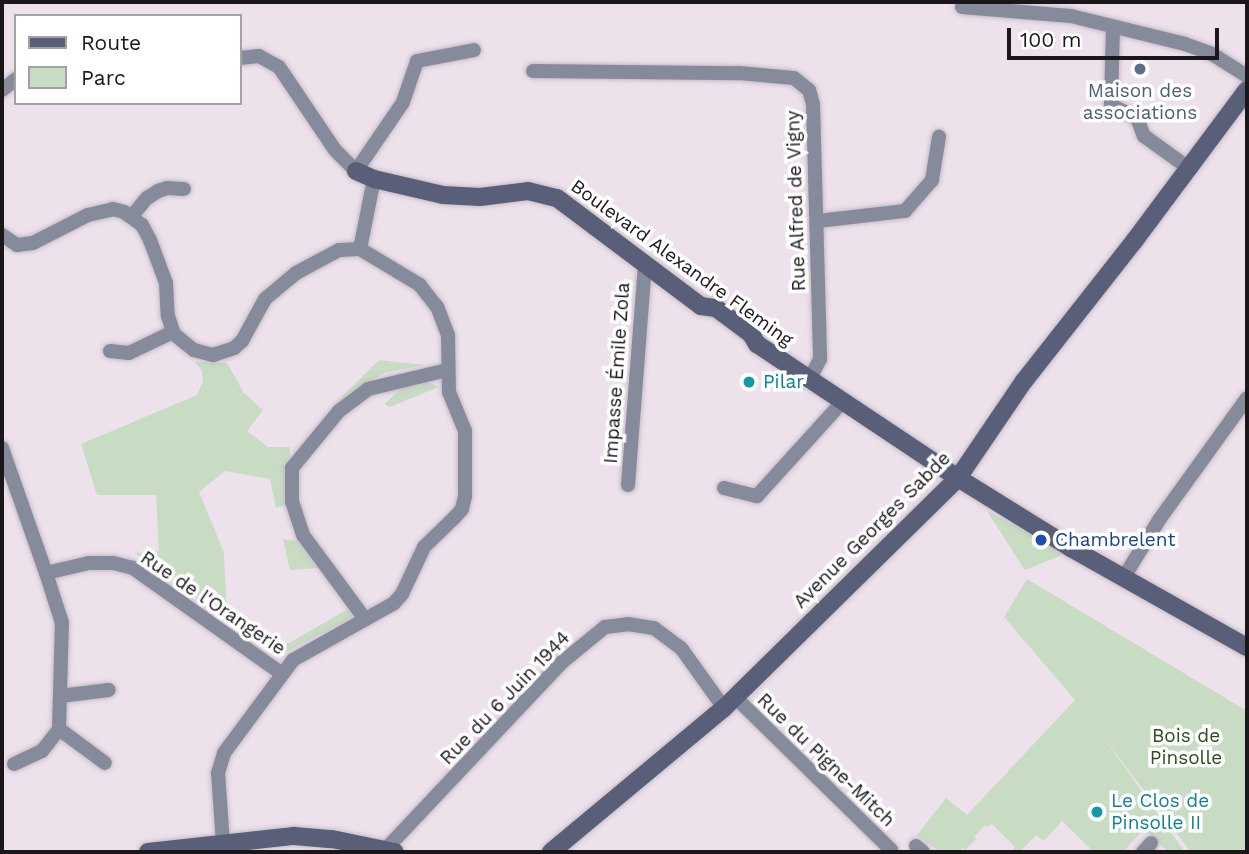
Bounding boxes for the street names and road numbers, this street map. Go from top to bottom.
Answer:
street label: Rue Alfred de Vigny [781,109,811,293]
street label: Boulevard Alexandre Fleming [566,174,798,352]
street label: Impasse Émile Zola [599,282,635,464]
street label: Avenue Georges Sabde [789,447,955,613]
street label: Rue de l'Orangerie [136,546,290,660]
street label: Rue du 6 Juin 1944 [435,626,575,770]
street label: Rue du Pigne-Mitch [752,688,900,832]

